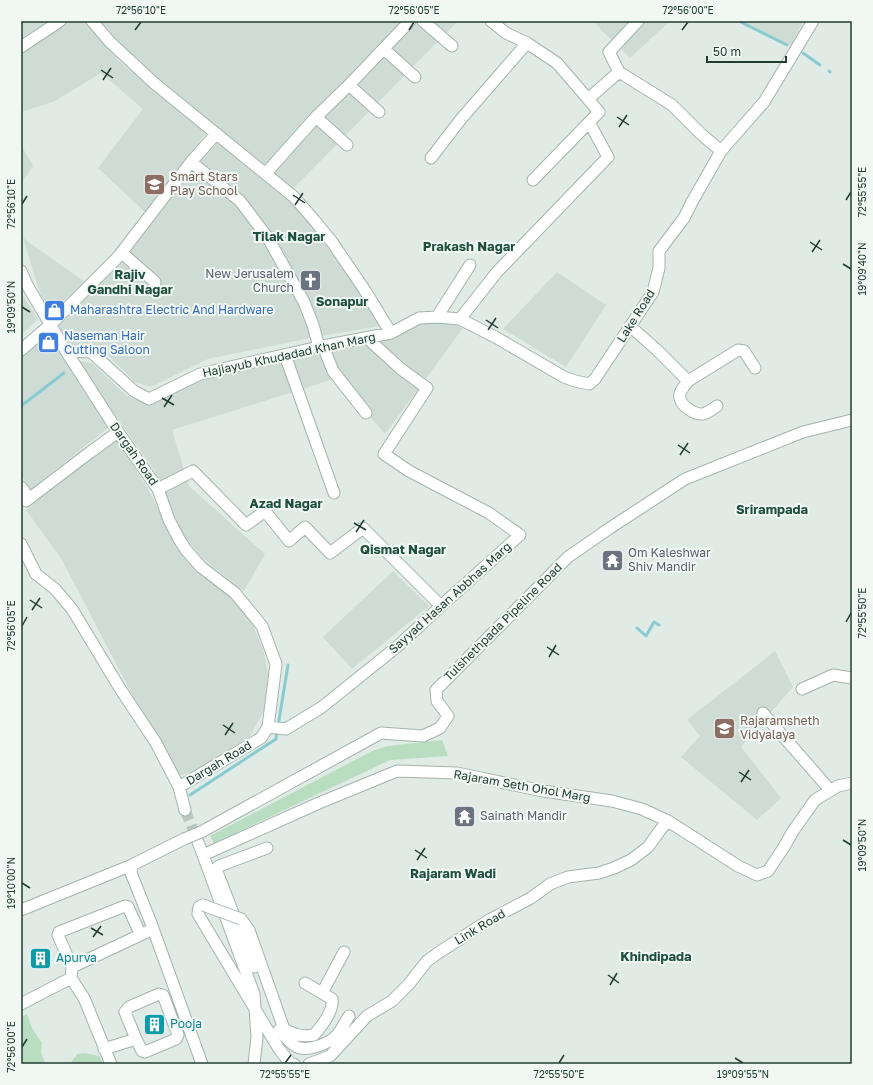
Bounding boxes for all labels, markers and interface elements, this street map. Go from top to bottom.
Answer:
text: 72°56'10"E [116,4,166,16]
text: 72°56'05"E [388,4,440,16]
text: 72°56'00"E [662,4,714,16]
scale bar [707,38,786,64]
text: 50 m [713,44,741,59]
text: 72°55'55"E [856,167,868,217]
place label: Smart Stars Play School [170,169,238,198]
school or university icon: Smart Stars Play School [141,171,167,197]
text: 72°56'10"E [5,179,17,229]
district label: Tilak Nagar [253,228,325,244]
district label: Prakash Nagar [423,238,515,254]
text: 19°09'40"N [856,242,868,296]
district label: Rajiv Gandhi Nagar [87,266,173,297]
place label: New Jerusalem Church [205,266,294,295]
church icon: New Jerusalem Church [297,268,323,294]
text: 19°09'50"N [5,281,17,333]
street label: Lake Road [613,286,658,345]
district label: Sonapur [316,293,368,309]
shop icon: Maharashtra Electric And Hardware [41,297,67,323]
place label: Maharashtra Electric And Hardware [70,302,274,317]
place label: Naseman Hair Cutting Saloon [64,328,150,357]
street label: Hajiayub Khudadad Khan Marg [201,329,377,380]
shop icon: Naseman Hair Cutting Saloon [36,330,62,356]
street label: Dargah Road [107,419,162,488]
district label: Azad Nagar [250,495,322,511]
district label: Srirampada [736,501,809,517]
street label: Sayyad Hasan Abbhas Marg [385,539,514,657]
district label: Qismat Nagar [360,541,446,557]
place label: Om Kaleshwar Shiv Mandir [628,545,711,574]
temple icon: Om Kaleshwar Shiv Mandir [600,547,626,573]
street label: Tulshethpada Pipeline Road [440,559,565,684]
text: 72°55'50"E [856,588,868,638]
text: 72°56'05"E [5,600,17,652]
place label: Rajaramsheth Vidyalaya [740,713,820,742]
school or university icon: Rajaramsheth Vidyalaya [712,715,738,741]
street label: Dargah Road [183,737,254,788]
street label: Rajaram Seth Ohol Marg [452,766,592,805]
temple icon: Sainath Mandir [452,803,478,829]
place label: Sainath Mandir [480,808,567,823]
text: 19°09'50"N [856,819,868,871]
text: 19°10'00"N [5,857,17,909]
district label: Rajaram Wadi [410,865,496,881]
street label: Link Road [452,906,508,948]
building icon: Apurva [27,945,53,971]
district label: Khindipada [620,948,692,964]
place label: Apurva [56,950,97,965]
building icon: Pooja [141,1011,167,1037]
place label: Pooja [170,1016,202,1031]
text: 72°56'00"E [5,1021,17,1073]
text: 72°55'55"E [260,1068,310,1080]
text: 72°55'50"E [534,1068,584,1080]
text: 19°09'55"N [717,1068,769,1080]

